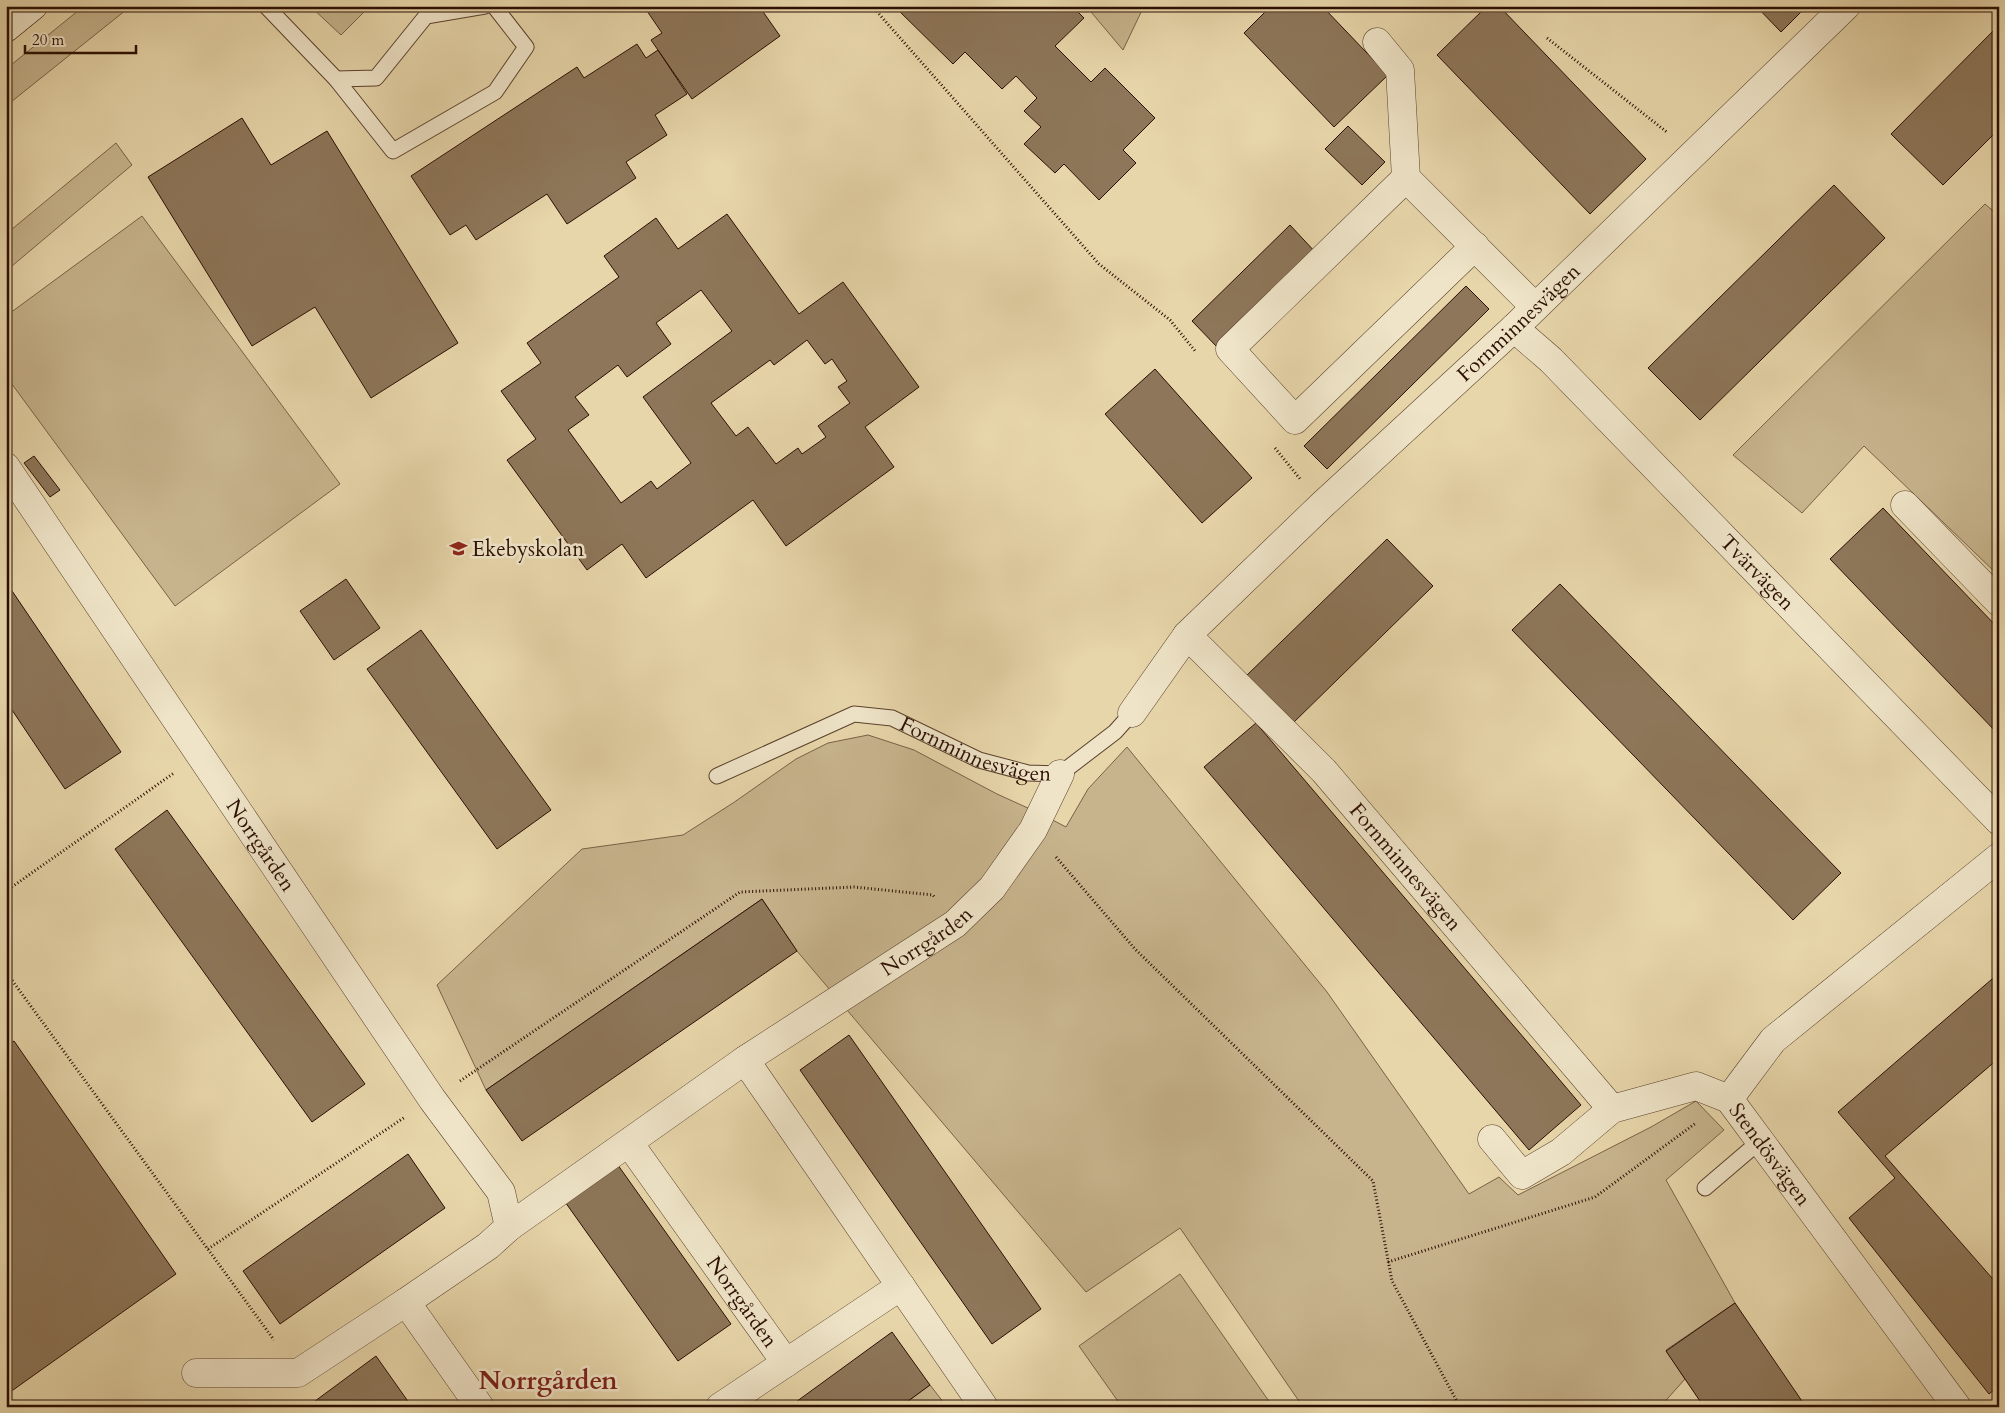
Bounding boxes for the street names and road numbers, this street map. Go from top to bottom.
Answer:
street label: Fornminnesvägen [1450,257,1587,388]
street label: Tvärvägen [1713,528,1801,617]
street label: Fornminnesvägen [895,709,1052,788]
street label: Norrgården [219,793,303,897]
street label: Fornminnesvägen [1343,797,1469,937]
street label: Norrgården [875,900,979,983]
street label: Stendösvägen [1722,1097,1818,1212]
street label: Norrgården [700,1250,785,1353]

